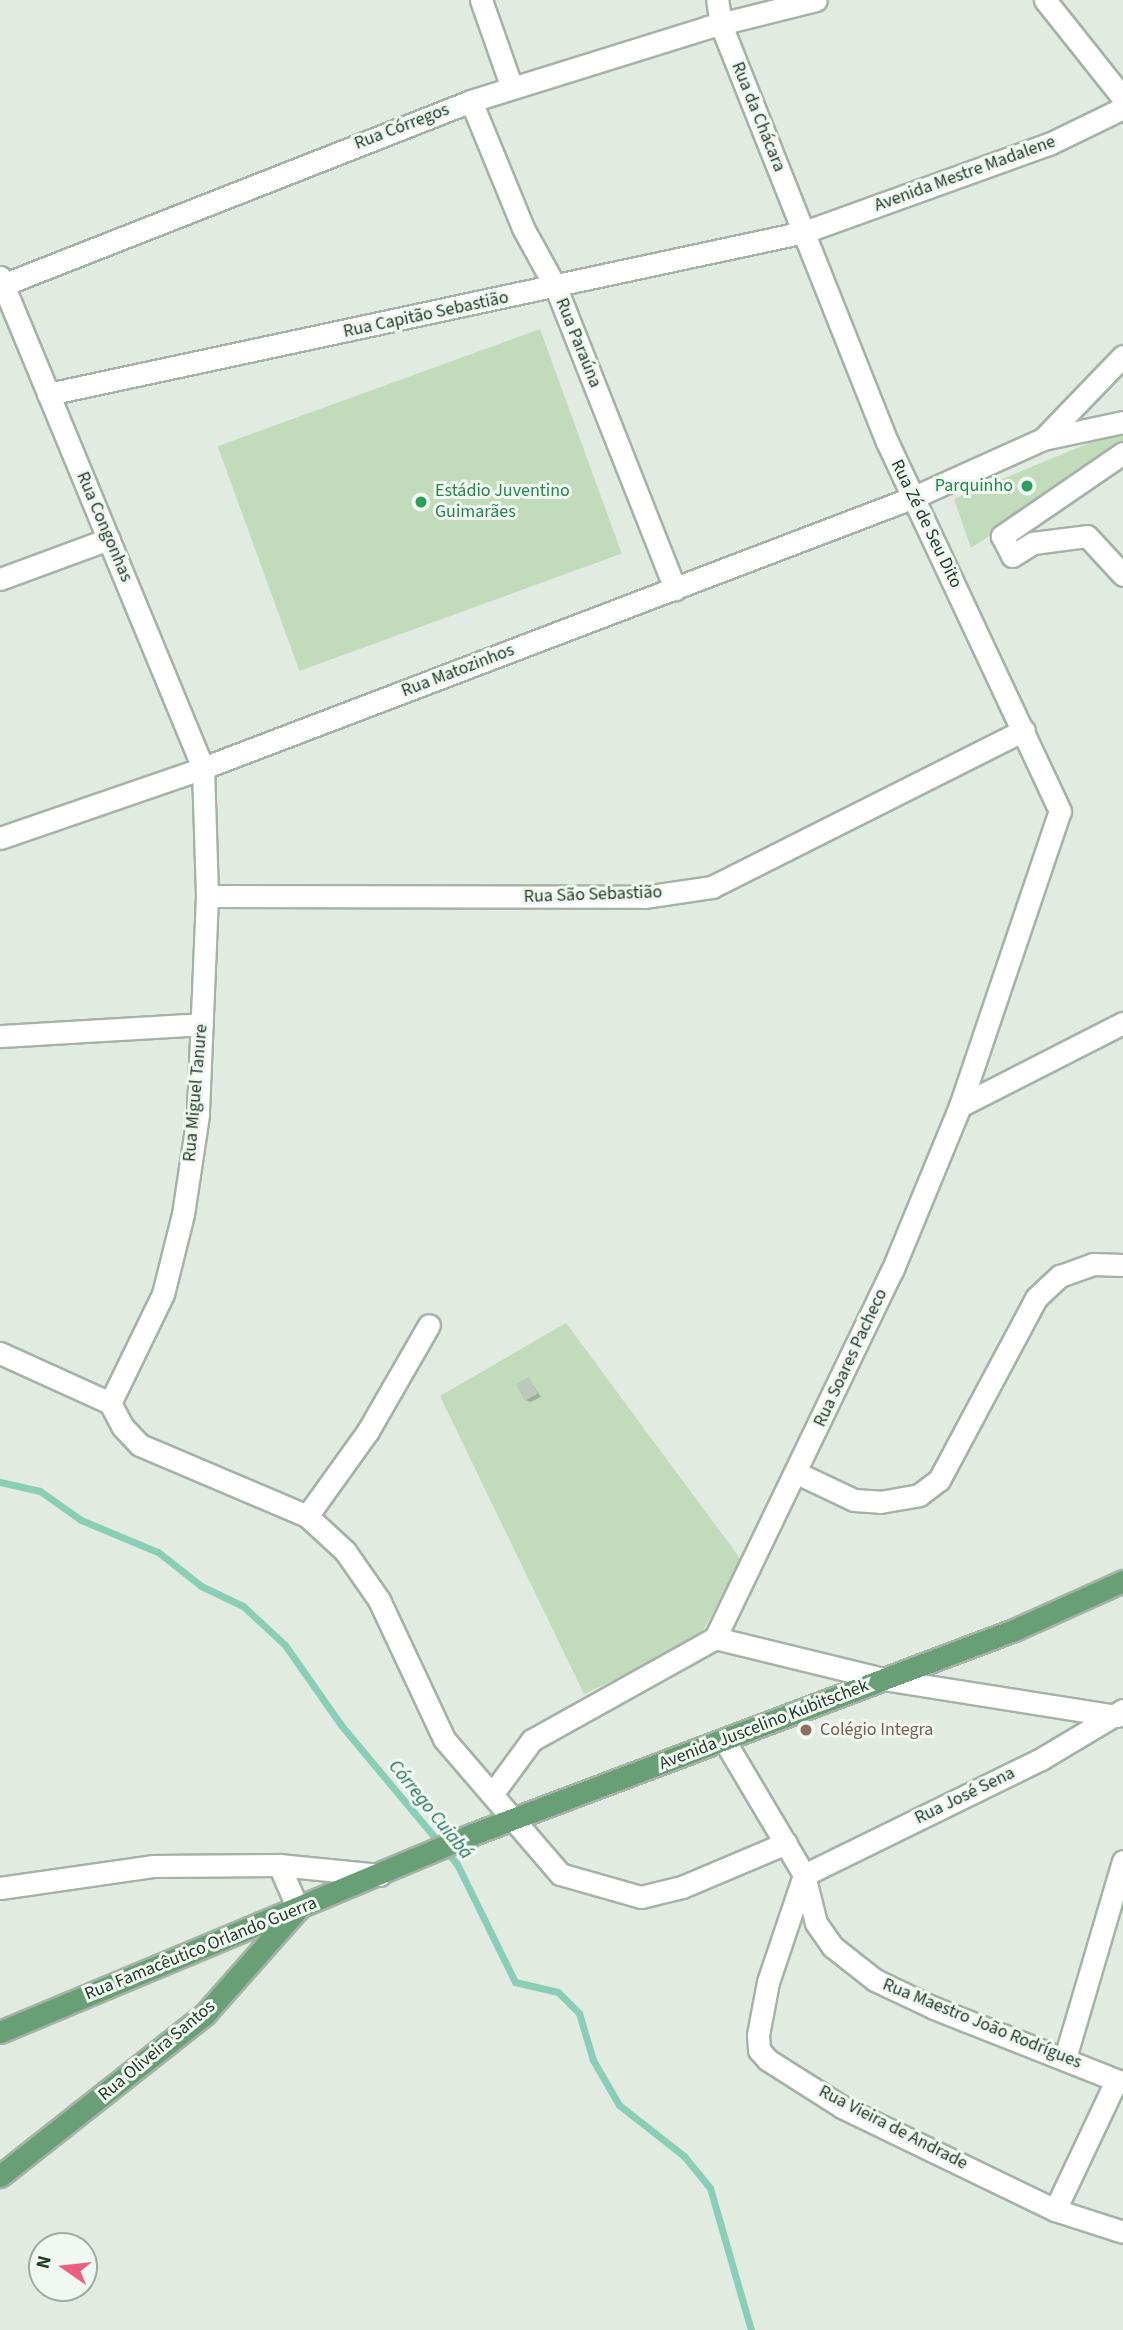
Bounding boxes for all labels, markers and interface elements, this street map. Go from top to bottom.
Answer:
street label: Rua da Chácara [726,59,790,175]
street label: Rua Córregos [352,99,452,155]
street label: Avenida Mestre Madalene [871,131,1059,217]
street label: Rua Capitão Sebastião [341,287,511,343]
street label: Rua Paraúna [550,295,606,391]
street label: Rua Zé de Seu Dito [886,456,966,592]
street label: Rua Congonhas [71,469,137,585]
place label: Parquinho [935,475,1013,497]
marker: Parquinho [1019,478,1035,494]
place label: Estádio Juventino Guimarães [435,481,570,524]
marker: Estádio Juventino Guimarães [413,494,429,510]
street label: Rua Matozinhos [399,640,517,702]
street label: Rua São Sebastião [523,882,663,908]
street label: Rua Miguel Tanure [179,1023,213,1163]
street label: Rua Soares Pacheco [810,1285,892,1431]
street label: Avenida Juscelino Kubitschek [656,1675,872,1775]
place label: Colégio Integra [820,1719,933,1741]
marker: Colégio Integra [798,1722,814,1738]
water label: Córrego Cuiabá [383,1756,477,1864]
street label: Rua José Sena [911,1762,1019,1830]
street label: Rua Famacêutico Orlando Guerra [82,1892,320,2006]
street label: Rua Maestro João Rodrígues [879,1974,1085,2074]
street label: Rua Oliveira Santos [94,1996,220,2106]
street label: Rua Vieira de Andrade [815,2081,971,2175]
north arrow [28,2232,98,2302]
text: N [29,2253,59,2272]

